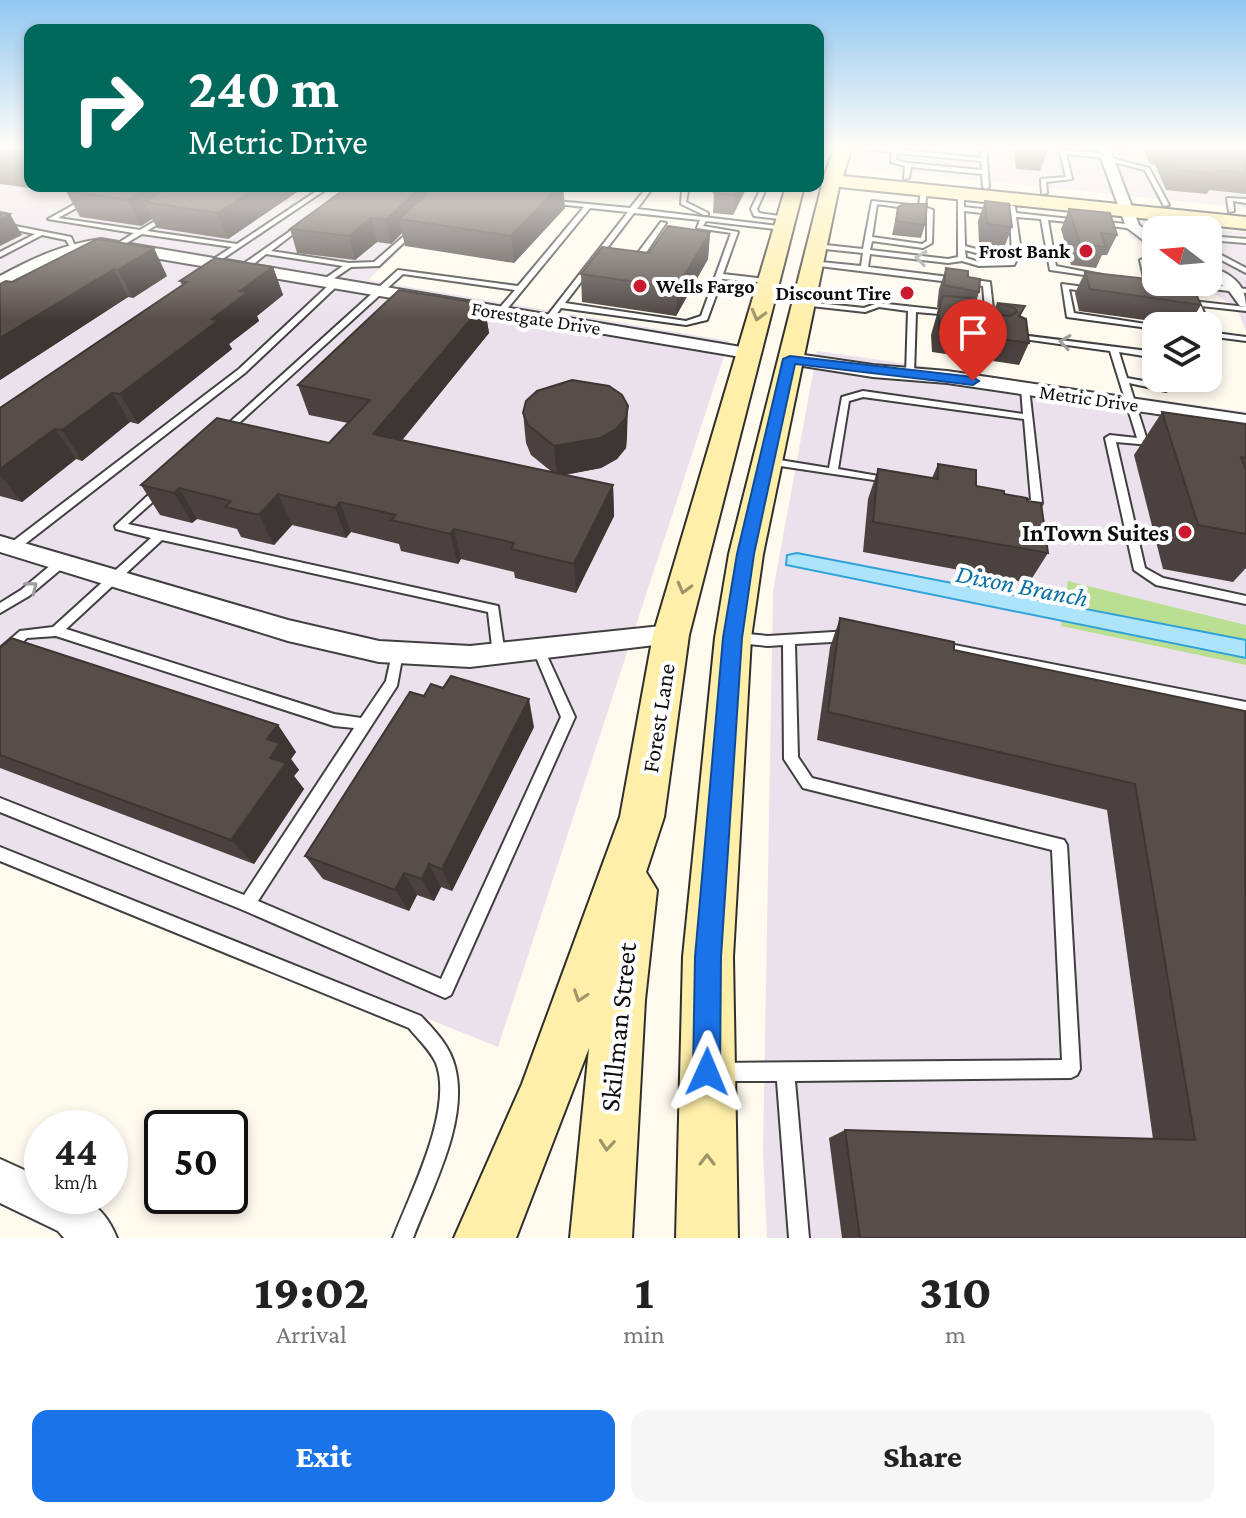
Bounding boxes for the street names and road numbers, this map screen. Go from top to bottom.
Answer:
street label: Forestgate Drive [470,297,602,340]
street label: Metric Drive [1038,380,1140,416]
street label: Forest Lane [636,661,680,775]
street label: Skillman Street [594,940,642,1113]

